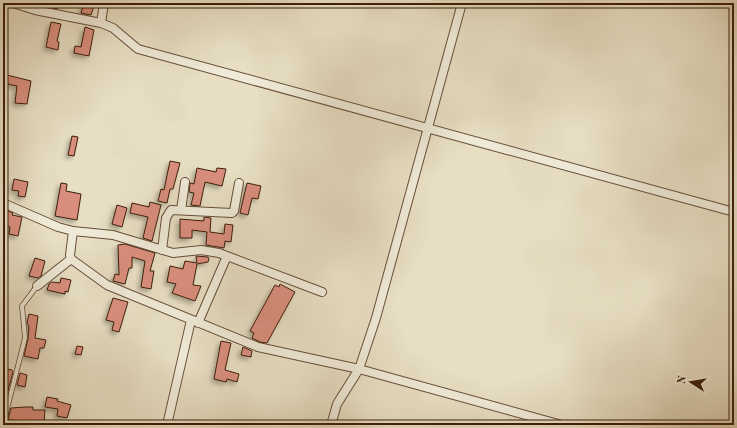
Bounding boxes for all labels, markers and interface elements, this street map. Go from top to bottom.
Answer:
north arrow [671,362,711,402]
text: N [676,374,689,385]

